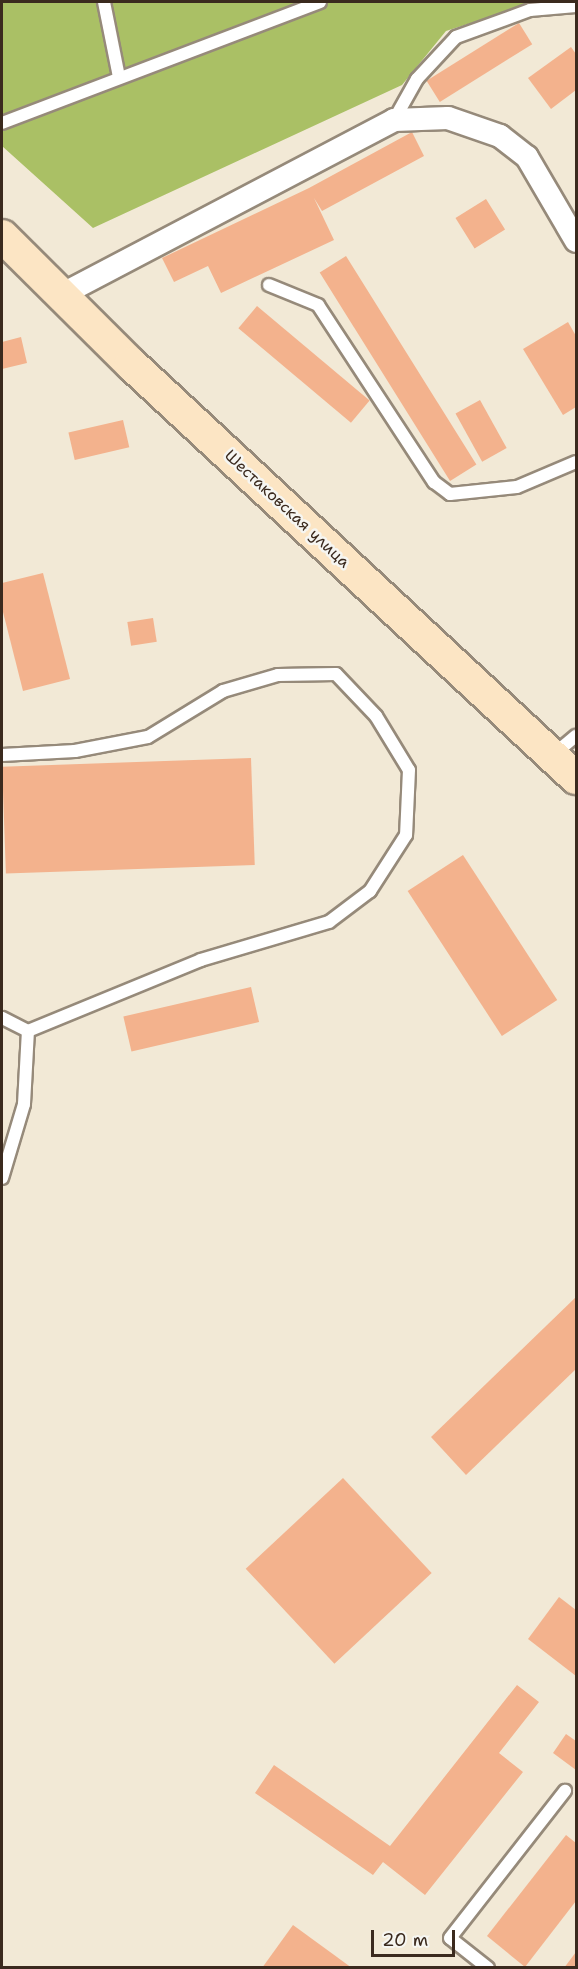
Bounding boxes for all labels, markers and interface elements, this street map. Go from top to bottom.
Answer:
street label: Шестаковская улица [220,446,354,572]
scale bar [374,1918,458,1956]
text: 20 m [382,1928,428,1952]

